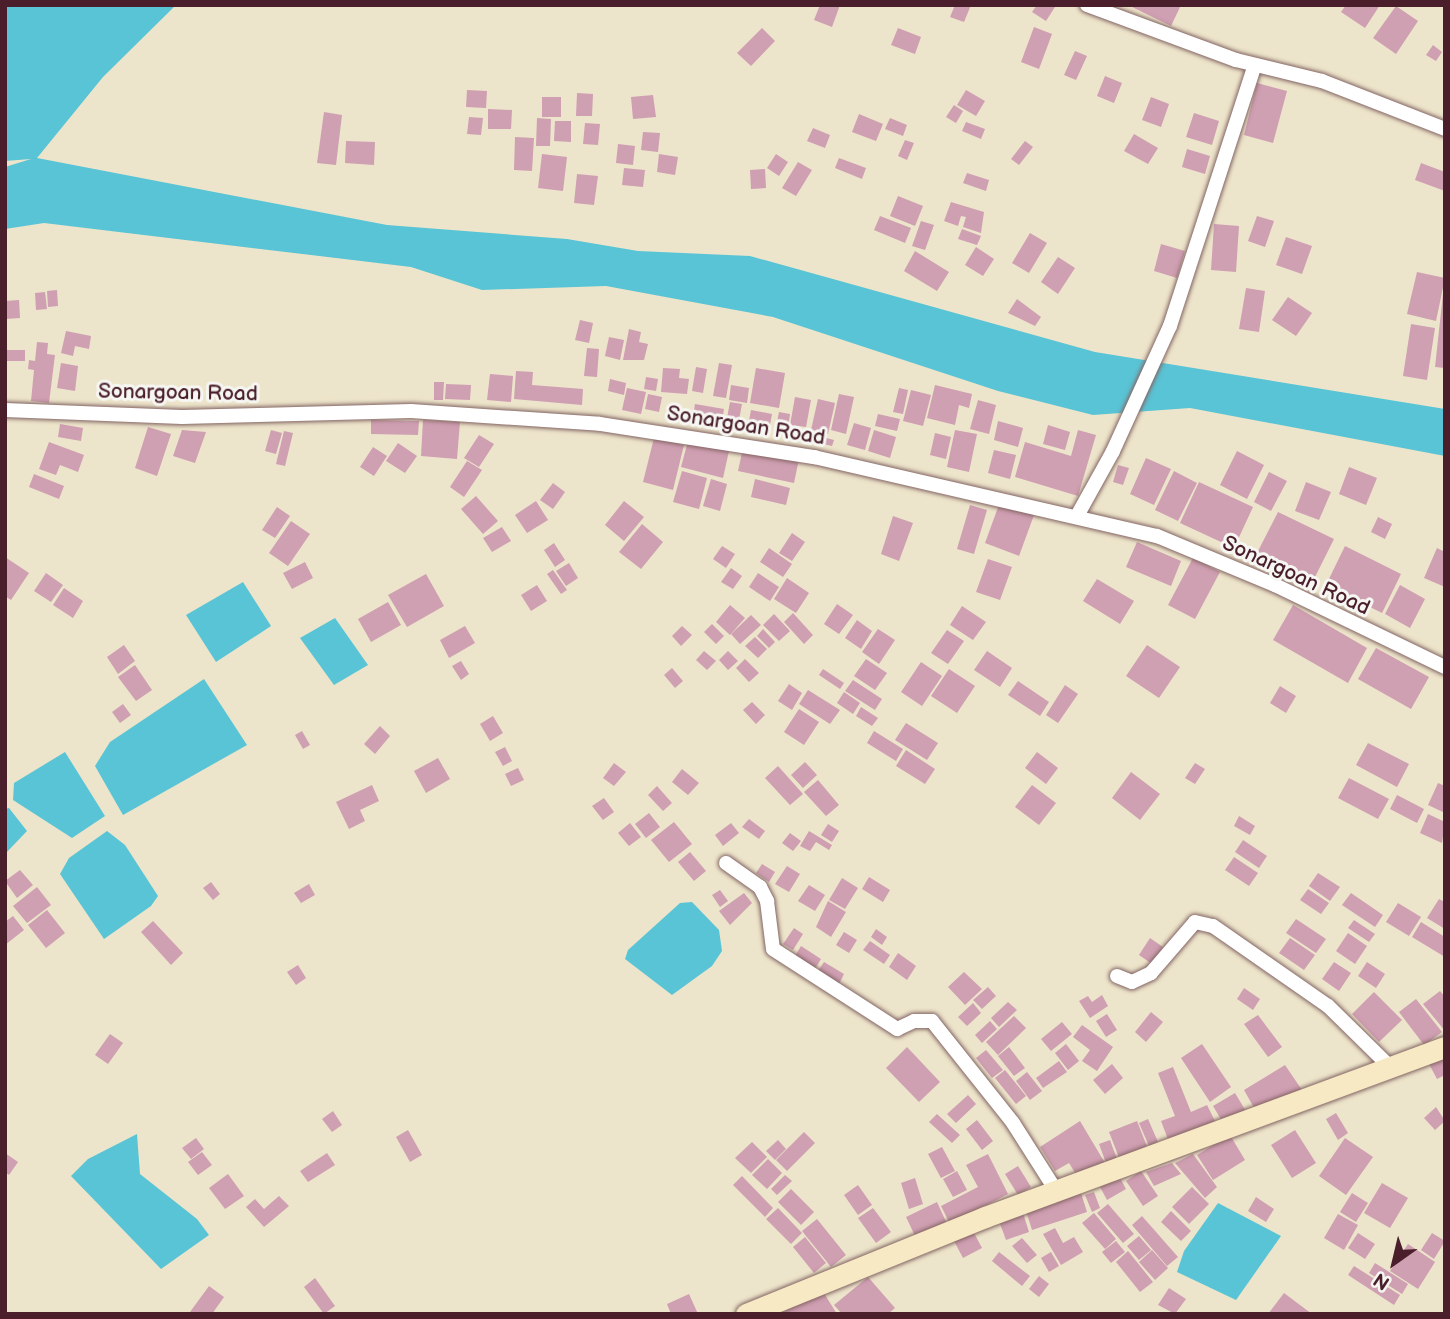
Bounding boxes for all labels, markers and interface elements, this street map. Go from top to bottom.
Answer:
street label: Sonargoan Road [98,379,258,407]
street label: Sonargoan Road [665,401,827,451]
street label: Sonargoan Road [1218,531,1374,621]
north arrow [1359,1228,1429,1298]
text: N [1370,1267,1394,1294]

